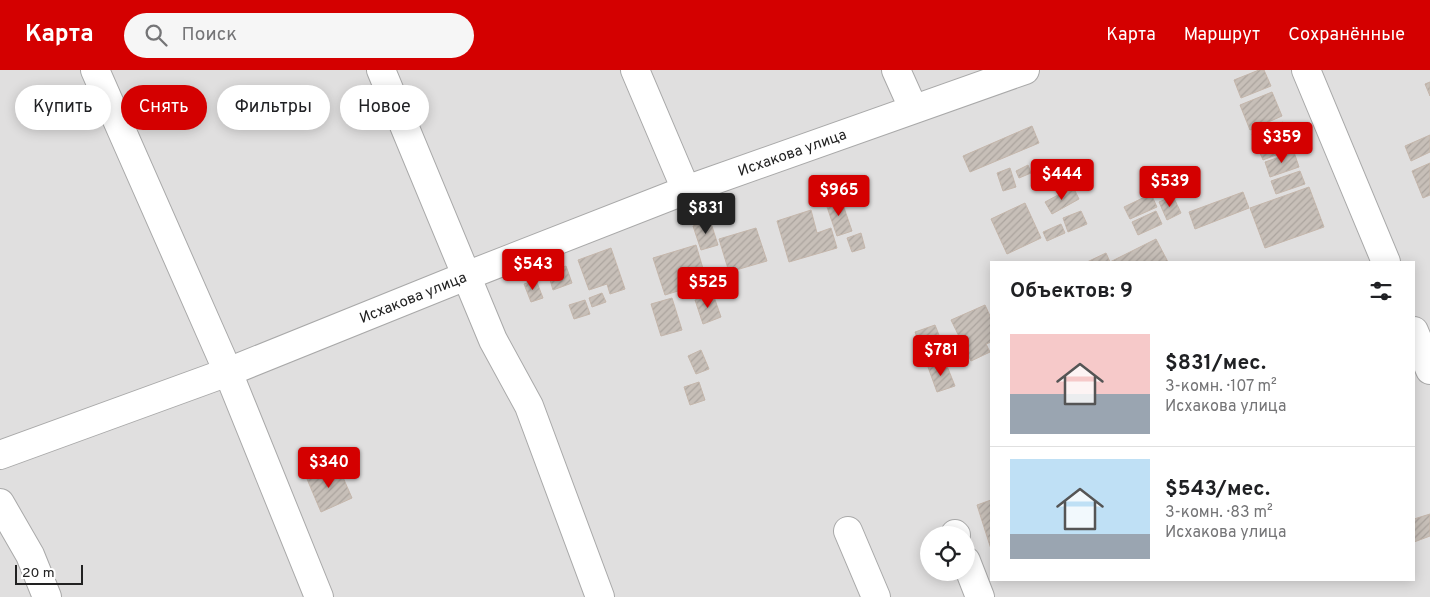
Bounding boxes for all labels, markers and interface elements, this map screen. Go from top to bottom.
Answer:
search box [124,13,474,58]
text: Карта [25,20,94,50]
icon: search [142,21,170,49]
text: Поиск [182,23,237,47]
text: Карта [1106,24,1156,47]
text: Маршрут [1184,24,1260,47]
text: Сохранённые [1288,24,1405,47]
chip: Купить [15,85,111,130]
chip: Снять [121,85,207,130]
chip: Фильтры [217,85,330,130]
chip: Новое [340,85,429,130]
pin: $359 [1252,122,1312,164]
street label: Исхакова улица [736,126,849,182]
text: $359 [1263,128,1301,148]
pin: $444 [1032,158,1092,201]
text: $444 [1042,165,1082,185]
pin: $539 [1140,166,1200,208]
text: $539 [1151,172,1189,192]
pin: $965 [809,174,869,217]
text: $965 [819,181,859,201]
pin: $831 [676,192,736,235]
text: $831 [688,199,724,219]
pin: $543 [503,248,563,291]
text: $543 [513,255,553,275]
pin: $525 [678,266,738,309]
street label: Исхакова улица [357,269,470,329]
text: $525 [689,273,728,293]
icon: filters [1367,277,1395,305]
text: Объектов: 9 [1010,278,1133,305]
pin: $781 [911,334,971,377]
text: $781 [924,341,958,361]
text: $831/мес. [1165,350,1266,377]
icon: home [1050,354,1110,414]
text: 3-комн. · 107 m² [1165,377,1277,397]
text: Исхакова улица [1165,397,1286,417]
pin: $340 [299,446,359,489]
text: $340 [309,453,349,473]
text: $543/мес. [1165,476,1270,503]
icon: home [1050,479,1110,539]
text: 3-комн. · 83 m² [1165,503,1273,523]
text: Исхакова улица [1165,523,1286,543]
map controls [920,526,975,581]
button: locate [920,526,975,581]
scale bar [15,562,82,585]
text: 20 m [22,565,55,582]

